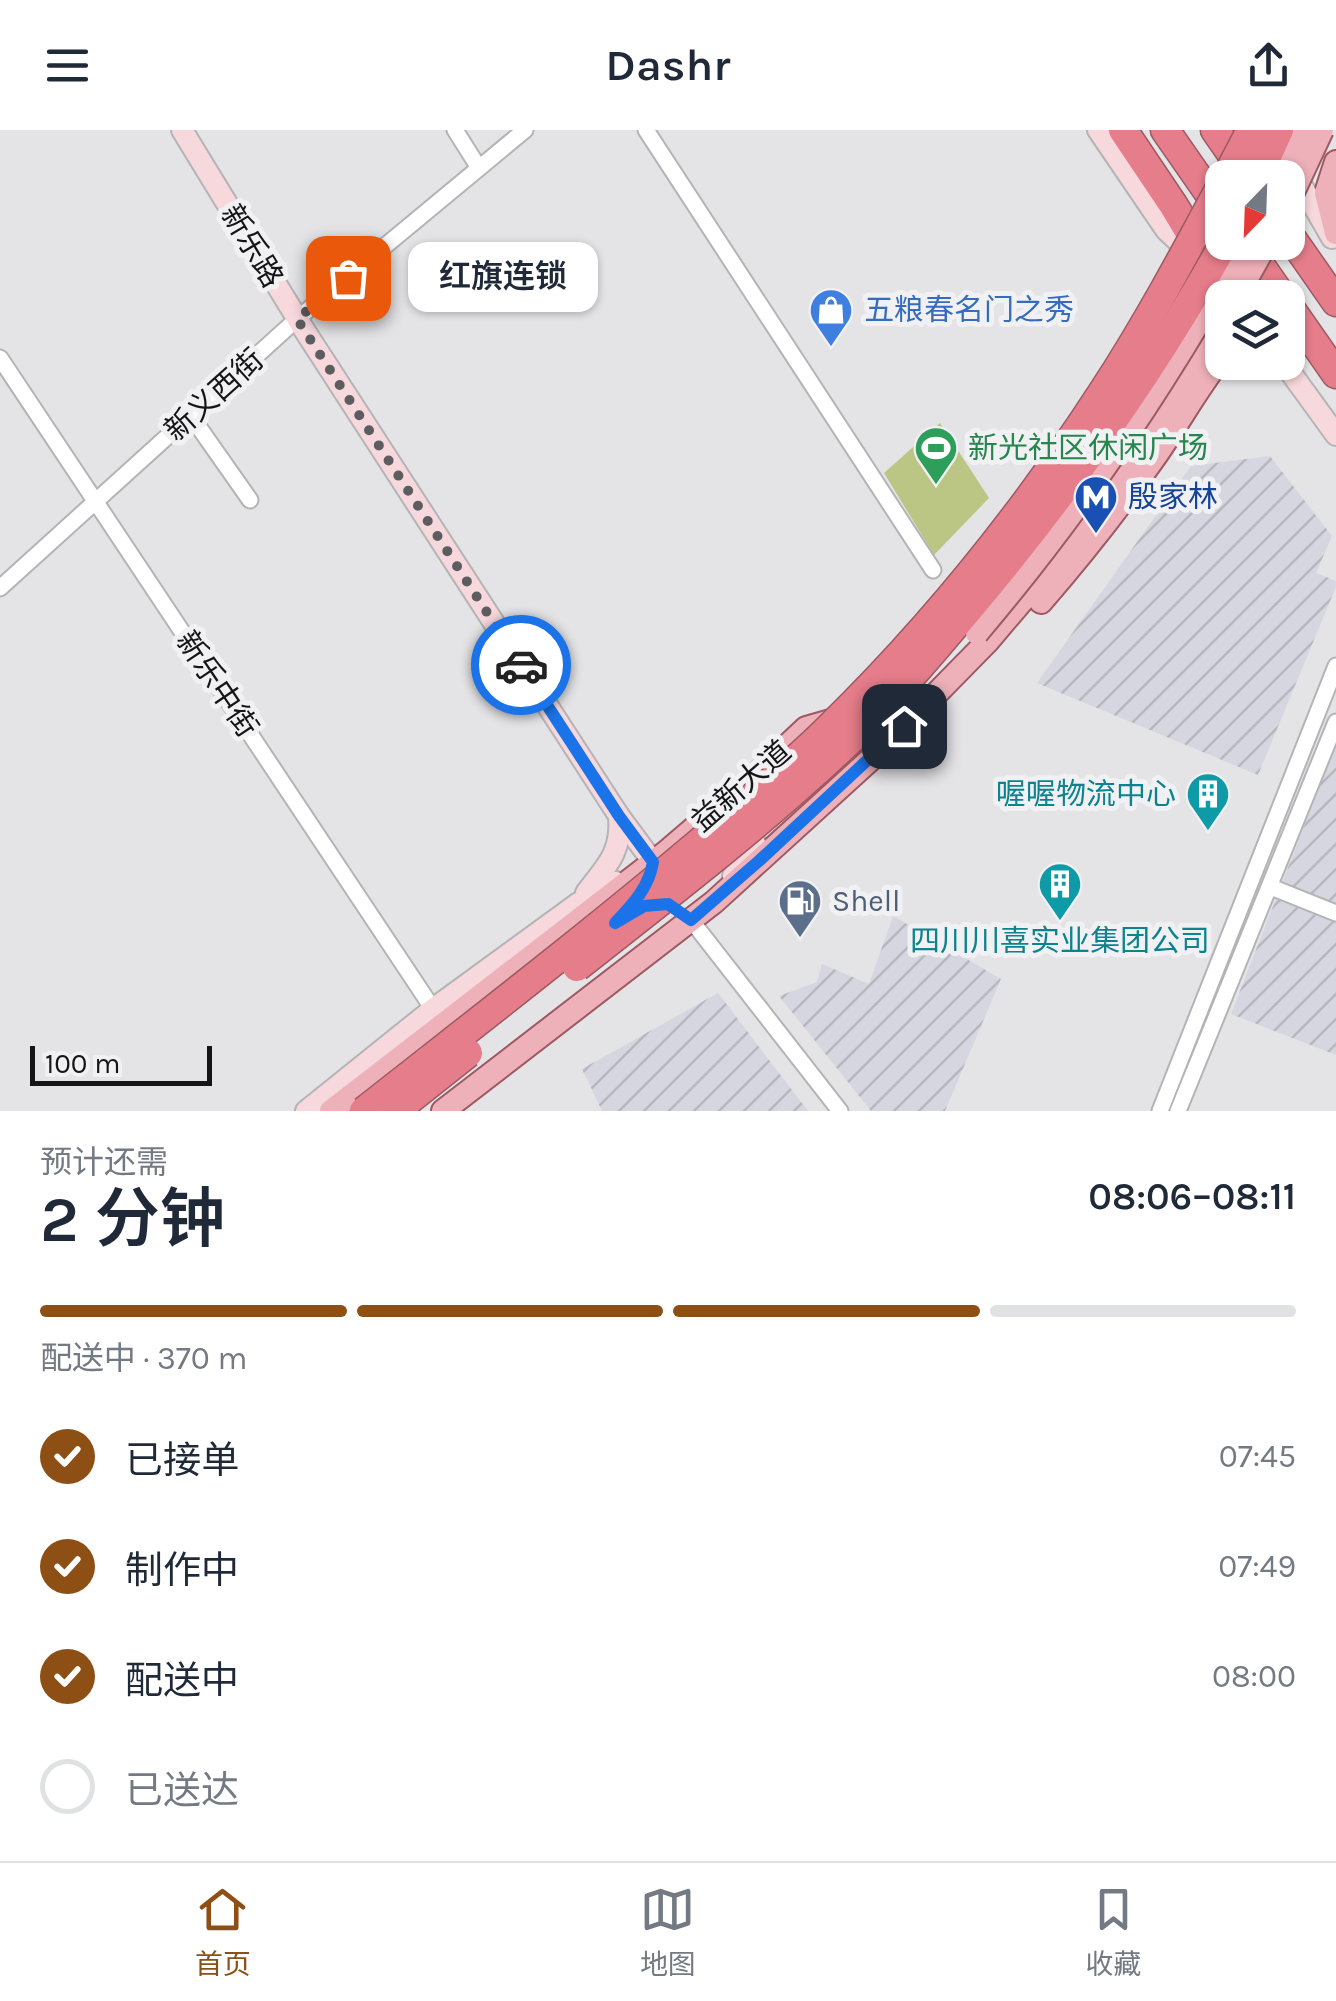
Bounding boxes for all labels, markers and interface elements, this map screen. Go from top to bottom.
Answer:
icon: menu [40,38,95,93]
icon: share [1241,38,1296,93]
text: Dashr [605,39,731,91]
north arrow [1205,160,1305,260]
map controls [1205,160,1305,380]
street label: 新乐路 [213,198,291,294]
pin [306,236,391,321]
callout: 红旗连锁 [408,243,598,313]
icon: bag [321,251,376,306]
text: 红旗连锁 [439,258,567,295]
button: layers [1205,280,1305,380]
shop icon: 五粮春名门之秀 [808,287,854,348]
place label: 五粮春名门之秀 [864,292,1074,328]
street label: 新义西街 [157,341,271,449]
sports icon: 新光社区休闲广场 [913,425,959,486]
place label: 新光社区休闲广场 [968,430,1208,466]
metro station icon: 殷家林 [1073,474,1119,535]
place label: 殷家林 [1128,479,1218,515]
courier [471,615,571,715]
street label: 新乐中街 [169,624,265,744]
icon: car [494,638,549,693]
pin [862,684,947,769]
icon: home [877,699,932,754]
street label: 益新大道 [684,733,798,839]
building icon: 喔喔物流中心 [1185,771,1231,832]
place label: 喔喔物流中心 [996,776,1176,812]
building icon: 四川川喜实业集团公司 [1037,861,1083,922]
fuel station icon: Shell [777,878,823,939]
place label: Shell [832,883,900,919]
place label: 四川川喜实业集团公司 [910,923,1210,959]
scale bar [30,1041,212,1086]
text: 100 m [45,1047,120,1080]
text: 预计还需 [40,1144,168,1181]
text: 08:06–08:11 [1088,1174,1296,1219]
text: 2 分钟 [40,1181,225,1257]
text: 配送中 · 370 m [40,1340,247,1377]
icon: check [40,1429,95,1484]
text: 已接单 [125,1438,239,1483]
text: 07:45 [1219,1438,1296,1475]
icon: check [40,1539,95,1594]
text: 制作中 [125,1548,239,1593]
text: 07:49 [1218,1548,1296,1585]
icon: check [40,1649,95,1704]
text: 配送中 [125,1658,239,1703]
text: 08:00 [1212,1658,1296,1695]
text: 已送达 [125,1768,239,1813]
tab: 首页 [195,1882,251,1982]
tab: 地图 [640,1882,696,1982]
tab: 收藏 [1085,1882,1141,1982]

